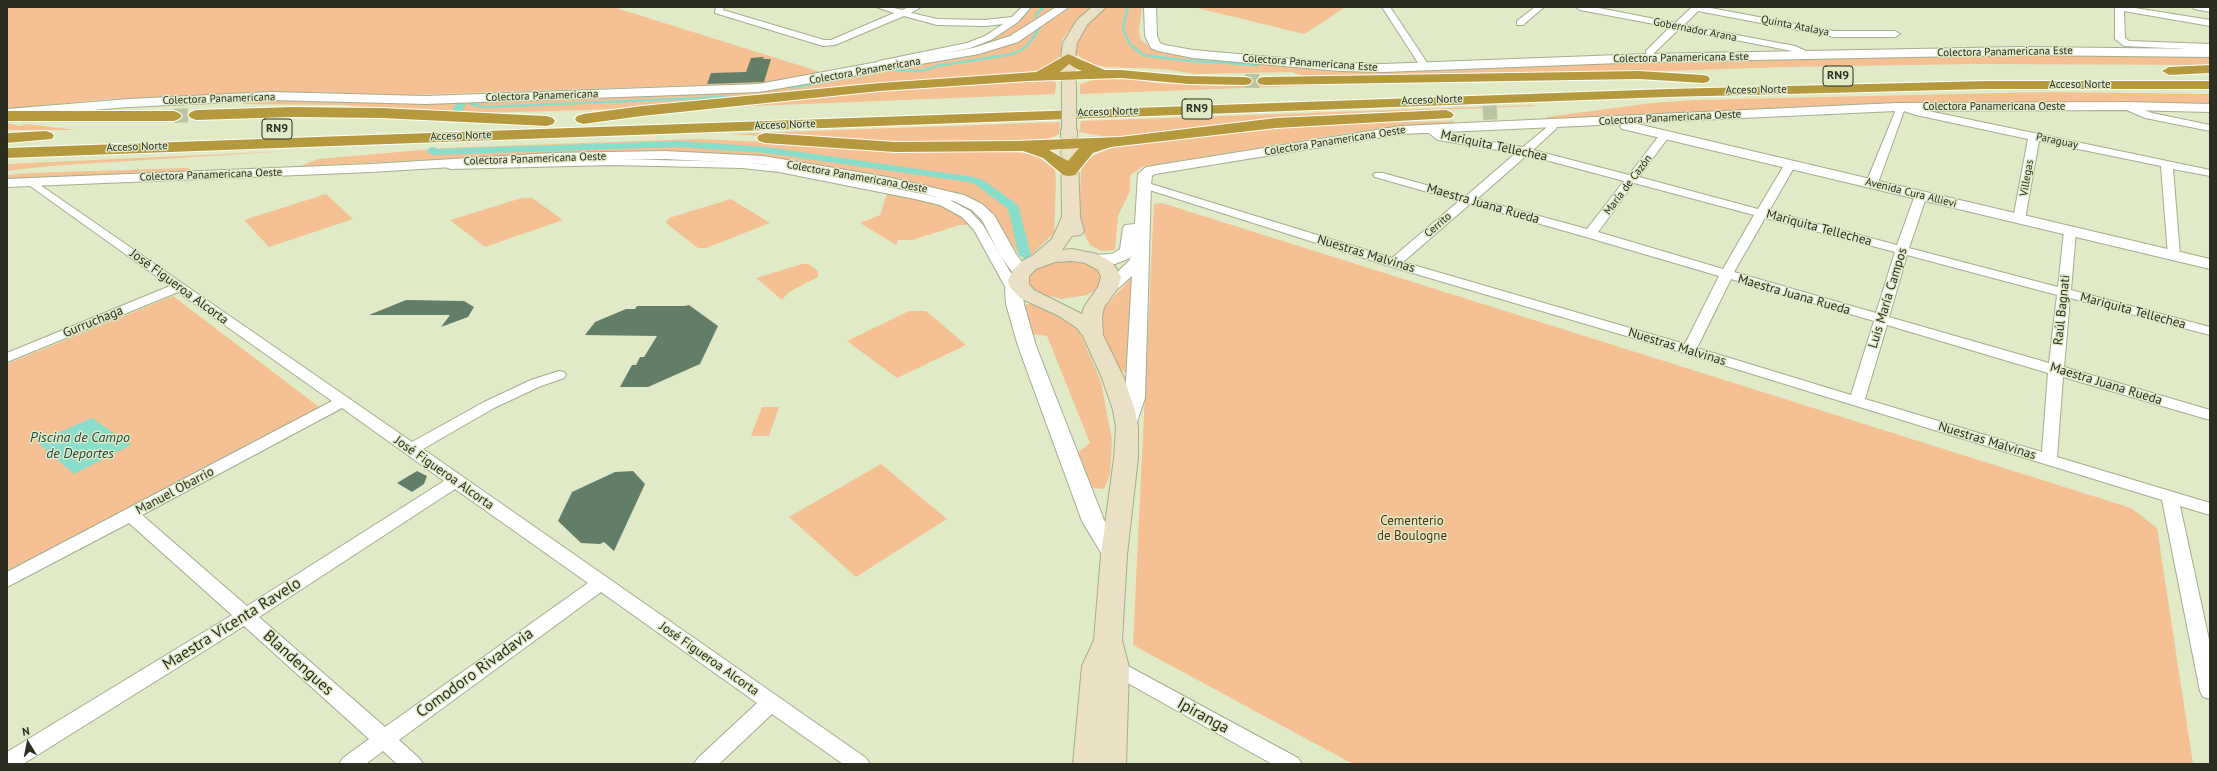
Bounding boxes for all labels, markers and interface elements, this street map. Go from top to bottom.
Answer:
street label: Quinta Atalaya [1760,13,1830,39]
street label: Gobernador Arana [1652,15,1738,45]
street label: Colectora Panamericana Este [1937,44,2073,60]
street label: Colectora Panamericana Este [1613,50,1749,66]
street label: Colectora Panamericana Este [1242,52,1378,74]
street label: Colectora Panamericana [808,55,922,87]
road number: RN9 [1823,66,1853,86]
street label: Acceso Norte [2049,78,2111,92]
street label: Acceso Norte [1725,83,1787,97]
street label: Colectora Panamericana [485,87,599,105]
street label: Colectora Panamericana [162,90,276,108]
street label: Acceso Norte [1401,92,1463,108]
road number: RN9 [1182,99,1212,119]
street label: Colectora Panamericana Oeste [1923,100,2065,114]
street label: Acceso Norte [1077,104,1139,120]
street label: Colectora Panamericana Oeste [1598,108,1742,128]
street label: Acceso Norte [754,117,816,133]
road number: RN9 [262,119,292,139]
street label: Colectora Panamericana Oeste [1263,123,1407,159]
street label: Mariquita Tellechea [1439,127,1549,165]
street label: Acceso Norte [430,128,492,144]
street label: Paraguay [2035,130,2079,152]
street label: Acceso Norte [106,139,168,155]
street label: Colectora Panamericana Oeste [463,150,607,168]
street label: María de Cazón [1601,152,1655,218]
street label: Colectora Panamericana Oeste [786,158,928,196]
street label: Villegas [2017,159,2037,197]
street label: Colectora Panamericana Oeste [139,166,283,184]
street label: Avenida Cura Allievi [1864,175,1958,211]
street label: Maestra Juana Rueda [1425,180,1541,228]
street label: Mariquita Tellechea [1764,206,1874,250]
street label: Cerrito [1422,210,1454,240]
street label: Nuestras Malvinas [1315,232,1417,276]
street label: José Figueroa Alcorta [127,246,231,328]
street label: Luis María Campos [1865,246,1911,350]
street label: Maestra Juana Rueda [1736,271,1852,319]
street label: Raúl Bagnati [2051,274,2073,346]
street label: Mariquita Tellechea [2078,289,2188,333]
street label: Gurruchaga [61,303,125,341]
street label: Nuestras Malvinas [1626,325,1728,369]
street label: Maestra Juana Rueda [2048,360,2164,408]
street label: Nuestras Malvinas [1936,419,2038,463]
water label: Piscina de Campo de Deportes [30,430,130,462]
street label: José Figueroa Alcorta [391,433,497,513]
street label: Manuel Obarrio [133,464,217,518]
park label: Cementerio de Boulogne [1377,513,1447,544]
street label: Maestra Vicenta Ravelo [159,574,305,674]
street label: José Figueroa Alcorta [656,619,762,699]
street label: Comodoro Rivadavia [413,624,537,722]
street label: Blandengues [259,626,337,700]
street label: Ipiranga [1174,694,1232,738]
north arrow [8,723,48,763]
text: N [21,724,31,739]

